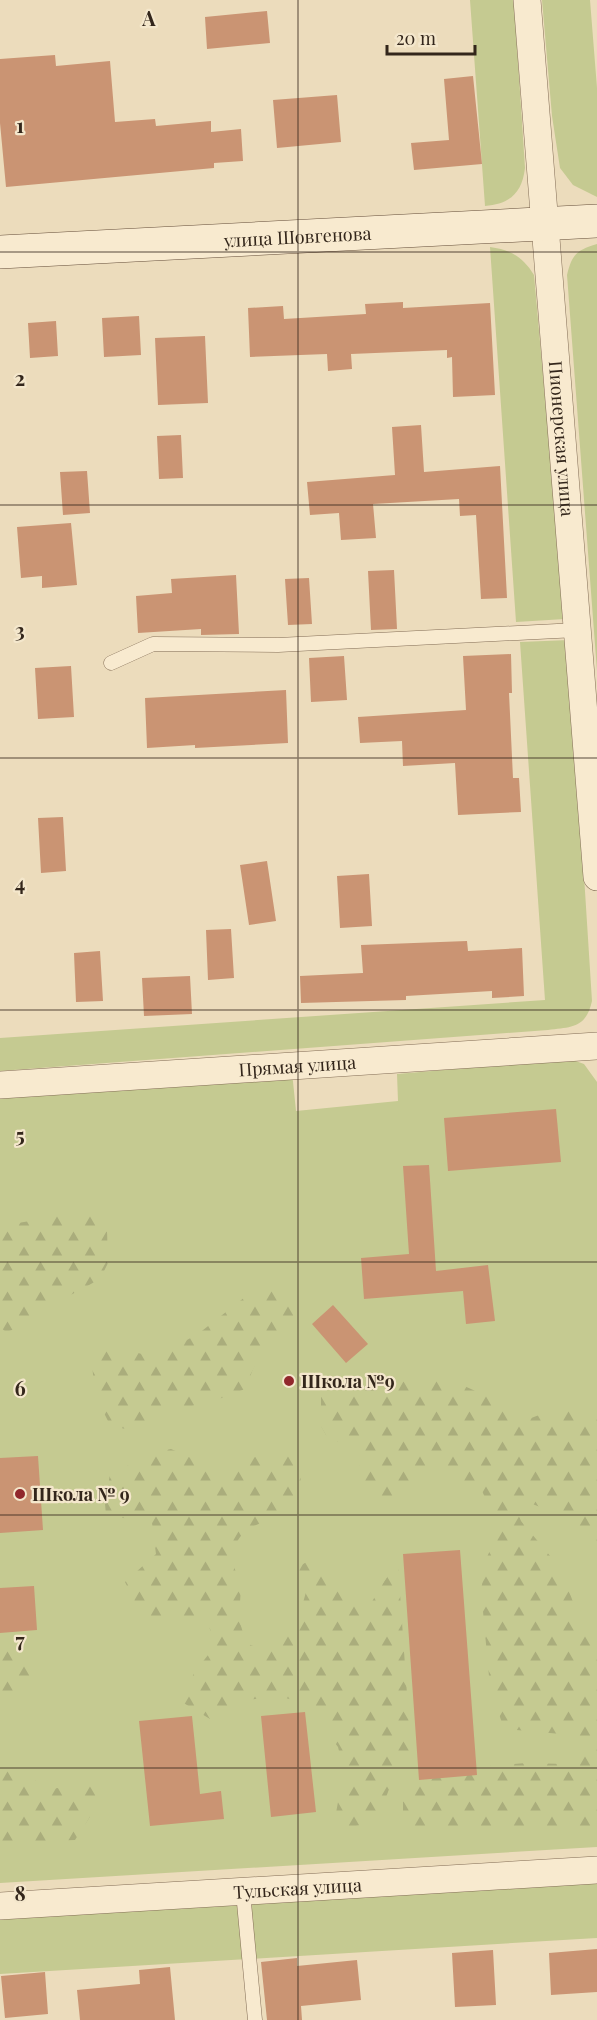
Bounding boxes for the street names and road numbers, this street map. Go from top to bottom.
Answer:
street label: улица Шовгенова [222,221,372,252]
street label: Пионерская улица [544,360,580,517]
street label: Прямая улица [238,1050,357,1081]
street label: Тульская улица [233,1872,362,1904]

